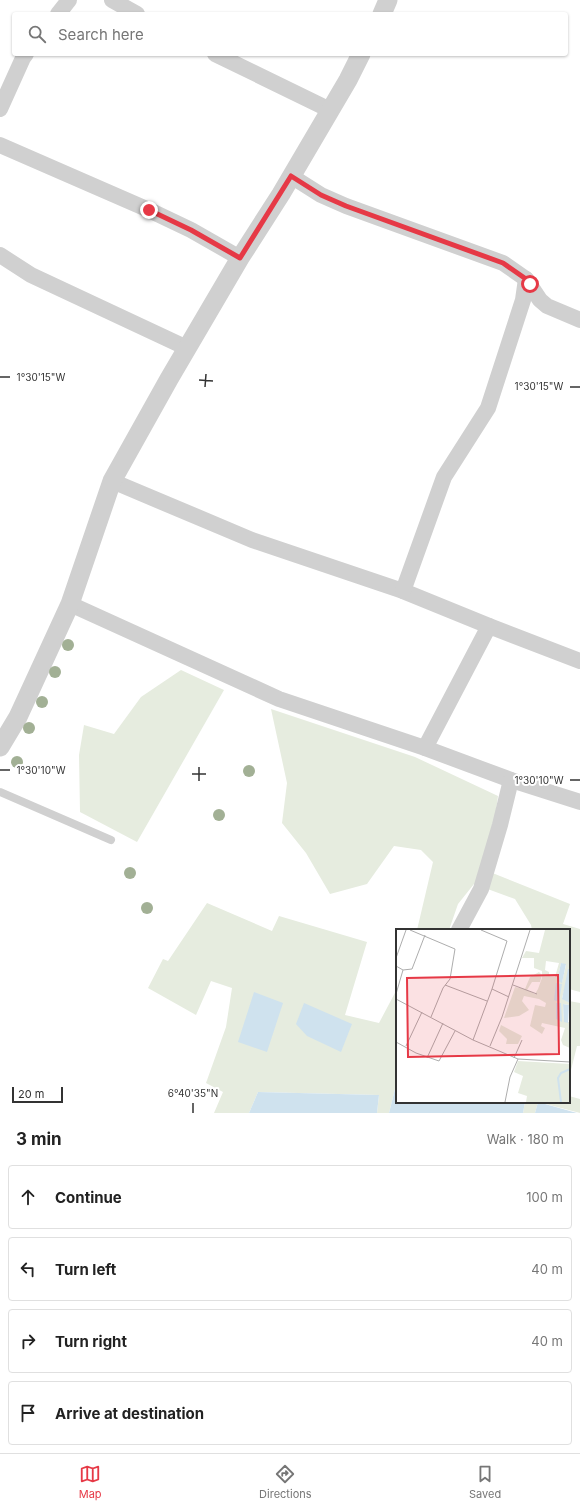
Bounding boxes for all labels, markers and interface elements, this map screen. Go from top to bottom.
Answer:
search box [12,12,568,56]
icon: search [26,23,48,45]
text: Search here [58,25,144,44]
route end [140,201,158,219]
route start [521,275,539,293]
text: 1°30'15"W [17,371,66,383]
text: 1°30'15"W [515,380,564,392]
text: 1°30'10"W [17,764,66,776]
text: 1°30'10"W [515,774,564,786]
inset map [396,929,570,1103]
scale bar [12,1085,63,1104]
text: 20 m [18,1087,44,1101]
text: 6°40'35"N [168,1087,218,1099]
text: 3 min [16,1129,62,1149]
text: Walk · 180 m [487,1131,564,1147]
icon: ahead [17,1186,39,1208]
text: Continue [55,1188,122,1207]
text: 100 m [526,1189,563,1205]
icon: left [17,1258,39,1280]
text: Turn left [55,1260,116,1279]
text: 40 m [531,1261,563,1277]
icon: right [17,1330,39,1352]
text: Turn right [55,1332,127,1351]
text: 40 m [531,1333,563,1349]
icon: arrive [17,1402,39,1424]
text: Arrive at destination [55,1404,204,1423]
tab: Map [79,1463,102,1501]
tab: Directions [259,1463,312,1501]
tab: Saved [469,1463,501,1501]

